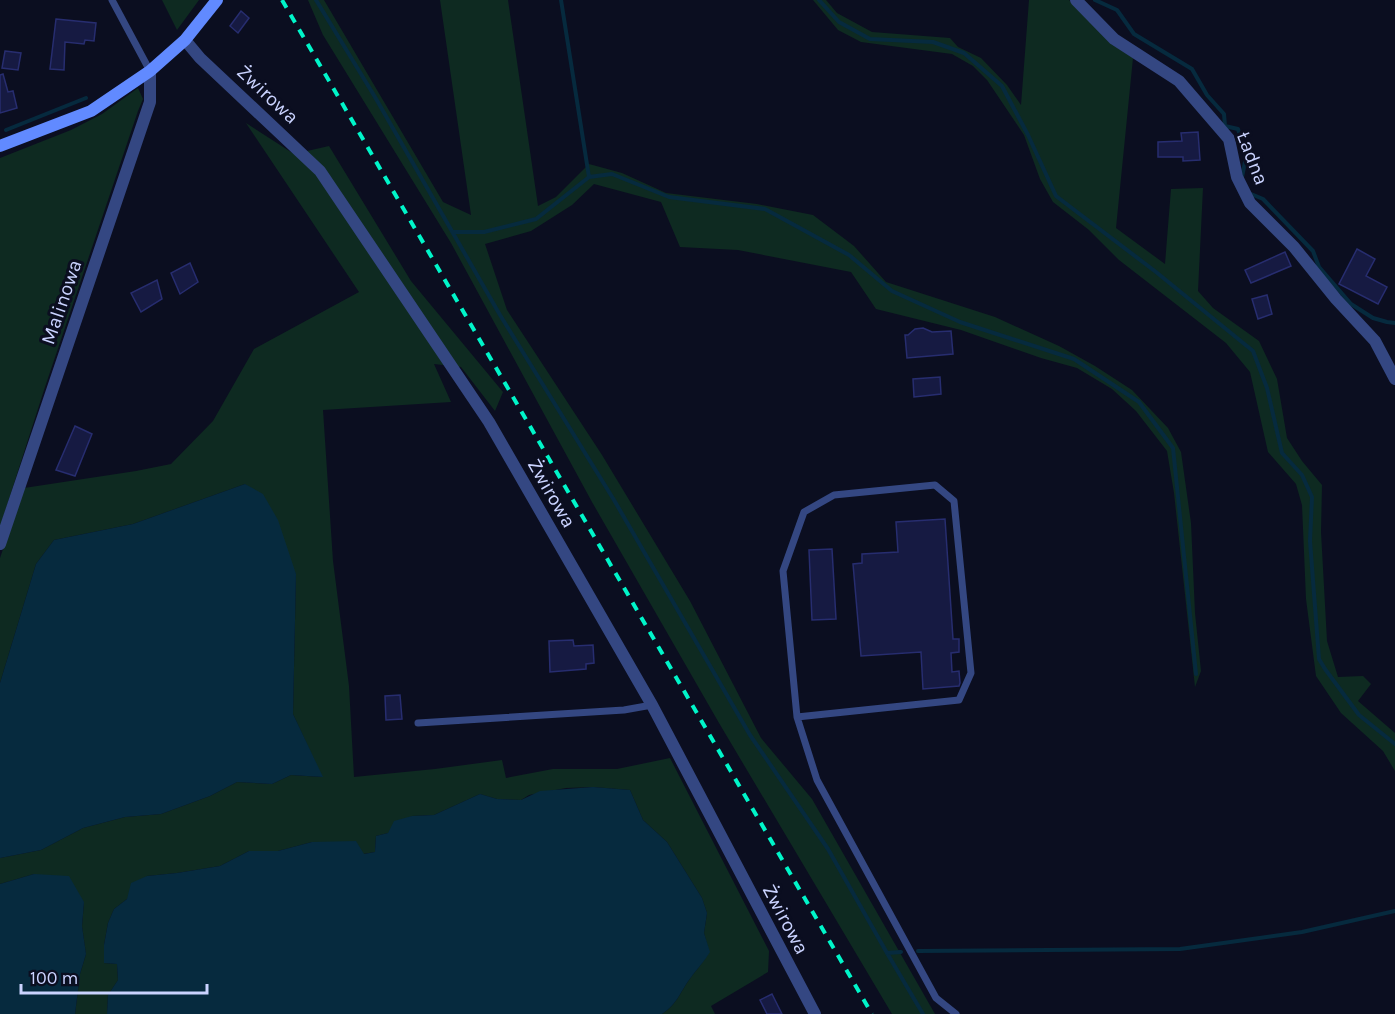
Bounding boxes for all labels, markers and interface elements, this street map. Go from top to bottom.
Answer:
street label: Żwirowa [232,60,303,129]
street label: Ładna [1232,128,1273,188]
street label: Malinowa [36,257,87,348]
street label: Żwirowa [523,455,581,532]
street label: Żwirowa [758,880,814,958]
scale bar [21,957,207,995]
text: 100 m [30,967,78,989]

